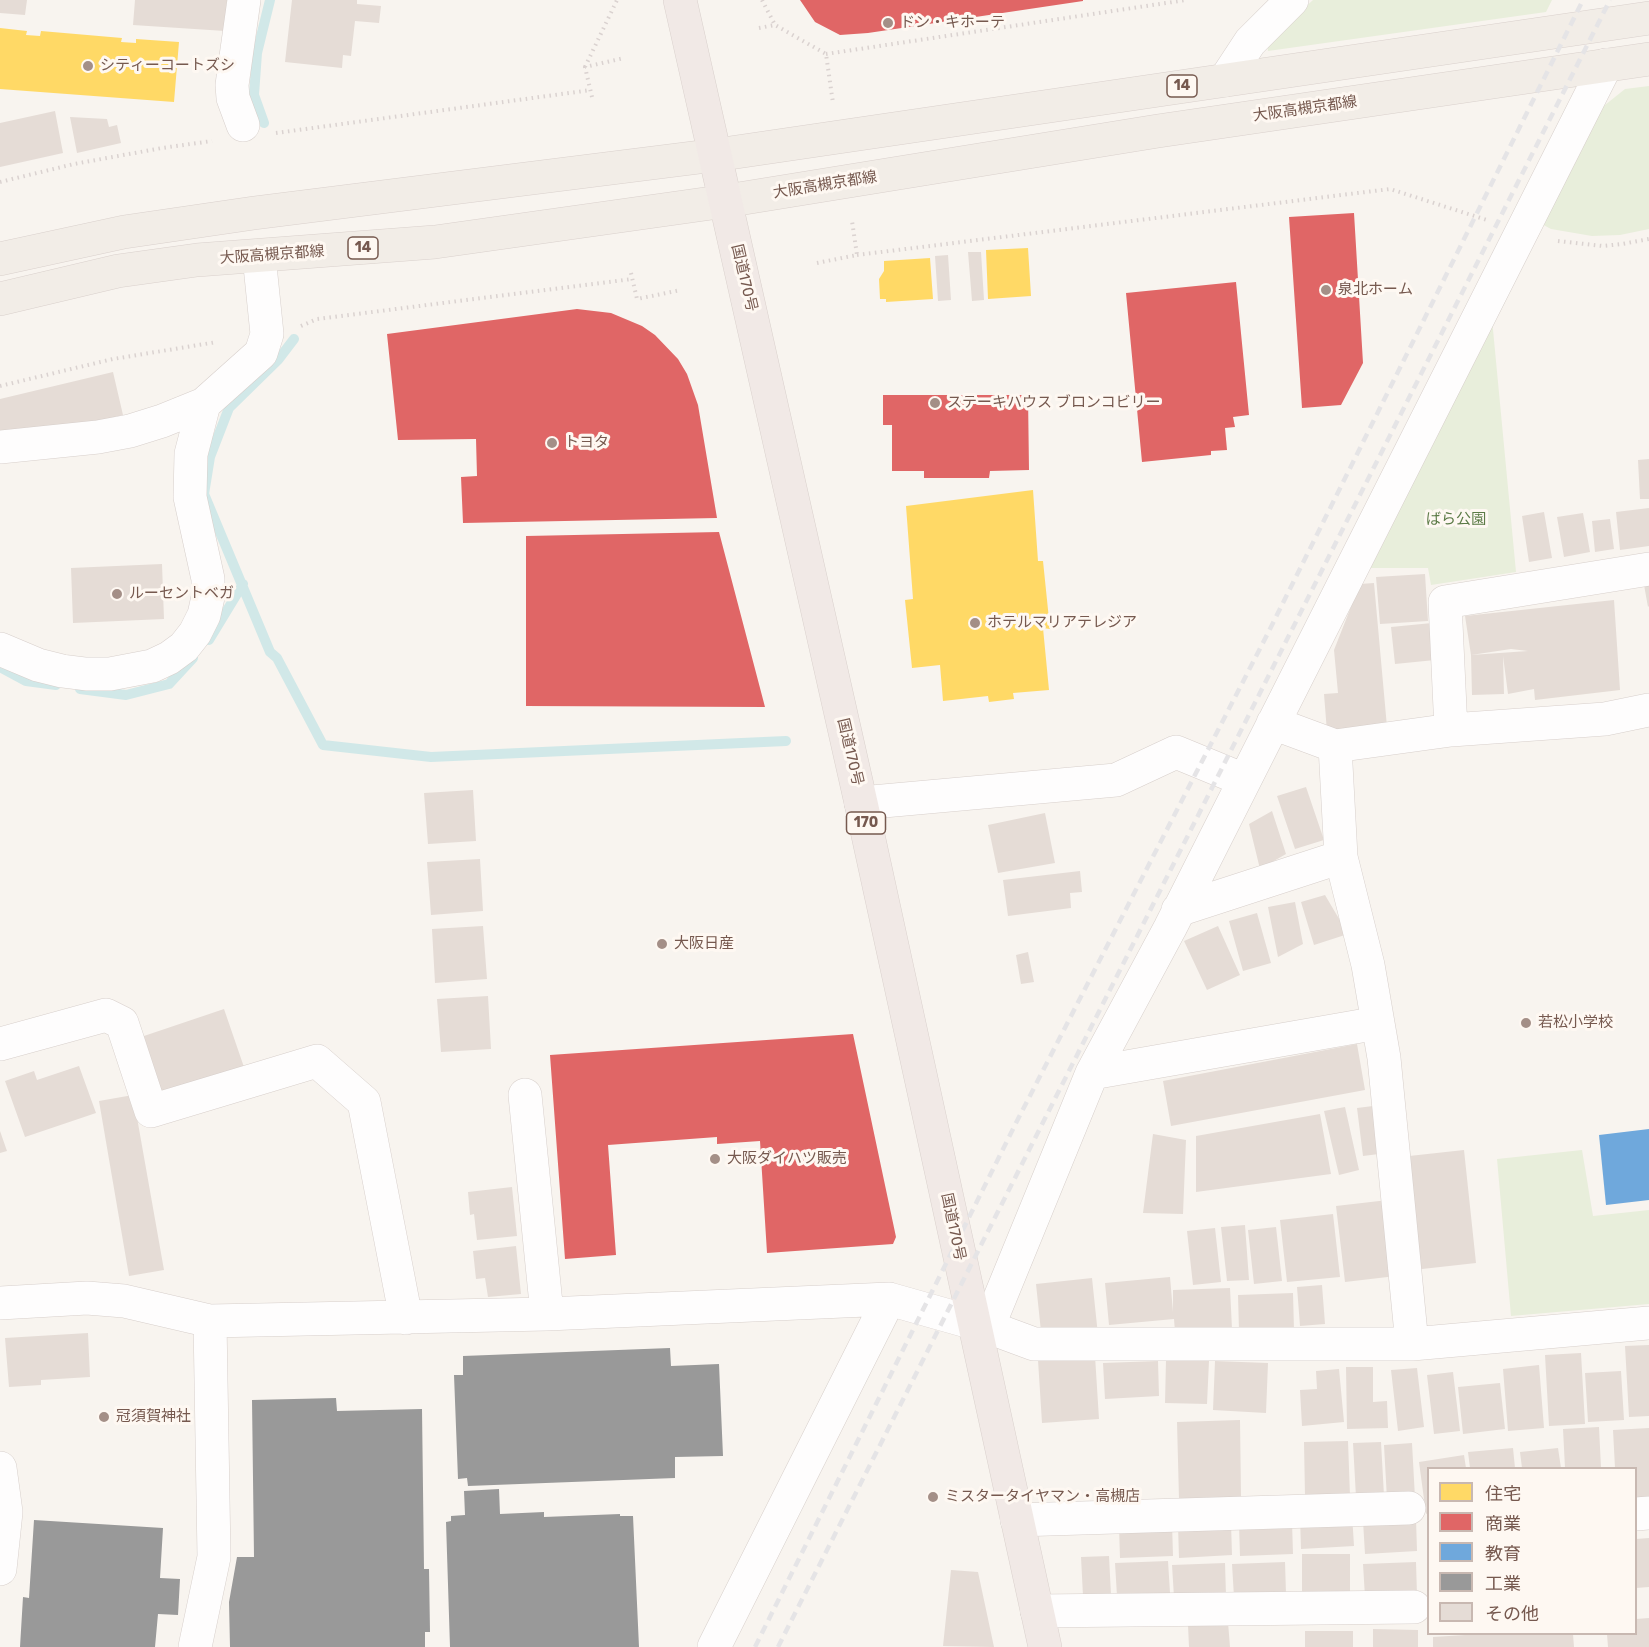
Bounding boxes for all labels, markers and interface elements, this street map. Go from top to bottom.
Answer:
place label: ドン・キホーテ [900,14,1005,32]
marker: ドン・キホーテ [881,16,895,30]
place label: シティーコートズシ [100,57,235,75]
marker: シティーコートズシ [81,59,95,73]
road number: 14 [1167,75,1197,97]
street label: 大阪高槻京都線 [1252,93,1358,125]
street label: 大阪高槻京都線 [772,168,878,202]
road number: 14 [348,237,378,259]
street label: 大阪高槻京都線 [219,242,325,268]
street label: 国道170号 [728,243,760,313]
place label: 泉北ホーム [1338,281,1413,299]
marker: 泉北ホーム [1319,283,1333,297]
place label: ステーキハウス ブロンコビリー [947,394,1161,412]
marker: ステーキハウス ブロンコビリー [928,396,942,410]
place label: トヨタ [564,434,609,452]
marker: トヨタ [545,436,559,450]
park label: ばら公園 [1426,511,1486,529]
place label: ルーセントベガ [129,585,234,603]
marker: ルーセントベガ [110,587,124,601]
place label: ホテルマリアテレジア [987,614,1137,632]
marker: ホテルマリアテレジア [968,616,982,630]
street label: 国道170号 [834,717,866,787]
road number: 170 [846,812,886,834]
place label: 大阪日産 [674,935,734,953]
marker: 大阪日産 [655,937,669,951]
place label: 若松小学校 [1538,1014,1613,1032]
marker: 若松小学校 [1519,1016,1533,1030]
place label: 大阪ダイハツ販売 [727,1150,847,1168]
marker: 大阪ダイハツ販売 [708,1152,722,1166]
street label: 国道170号 [937,1192,969,1262]
place label: 冠須賀神社 [116,1408,191,1426]
marker: 冠須賀神社 [97,1410,111,1424]
legend [1427,1467,1637,1635]
text: 住宅 [1485,1483,1521,1505]
place label: ミスタータイヤマン・高槻店 [945,1488,1140,1506]
marker: ミスタータイヤマン・高槻店 [926,1490,940,1504]
text: 商業 [1485,1513,1521,1535]
text: 教育 [1485,1543,1521,1565]
text: 工業 [1485,1573,1521,1595]
text: その他 [1485,1603,1539,1625]

